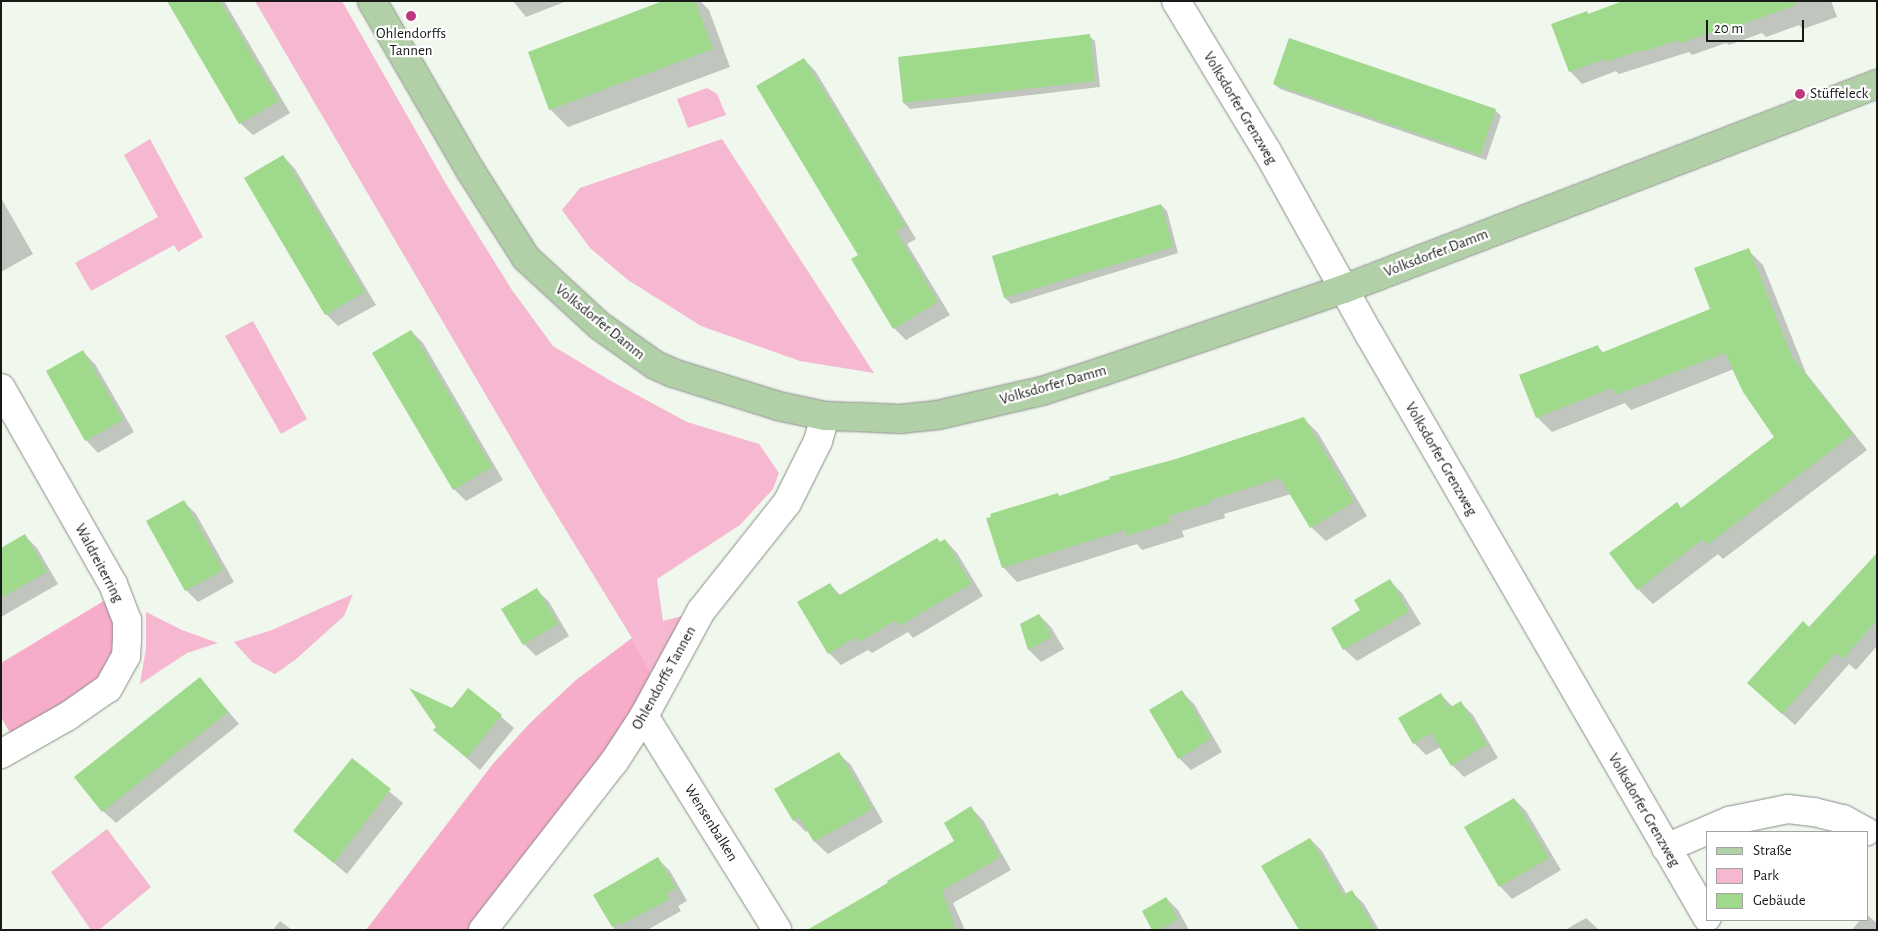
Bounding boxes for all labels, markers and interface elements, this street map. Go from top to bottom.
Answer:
marker: Ohlendorffs Tannen [405,10,417,22]
scale bar [1708,10,1806,42]
text: 20 m [1714,21,1743,36]
place label: Ohlendorffs Tannen [376,24,446,59]
street label: Volksdorfer Grenzweg [1199,49,1281,167]
place label: Stüffeleck [1810,85,1868,103]
marker: Stüffeleck [1794,88,1806,100]
street label: Volksdorfer Damm [1381,225,1491,281]
street label: Volksdorfer Damm [552,280,648,364]
street label: Volksdorfer Damm [998,361,1108,409]
street label: Volksdorfer Grenzweg [1401,399,1481,519]
street label: Waldreiterring [71,521,127,605]
street label: Ohlendorffs Tannen [628,623,700,733]
street label: Volksdorfer Grenzweg [1604,750,1684,870]
street label: Wensenbalken [680,781,742,865]
legend [1706,831,1868,921]
text: Straße [1753,843,1792,858]
text: Park [1753,868,1779,883]
text: Gebäude [1753,893,1806,908]

